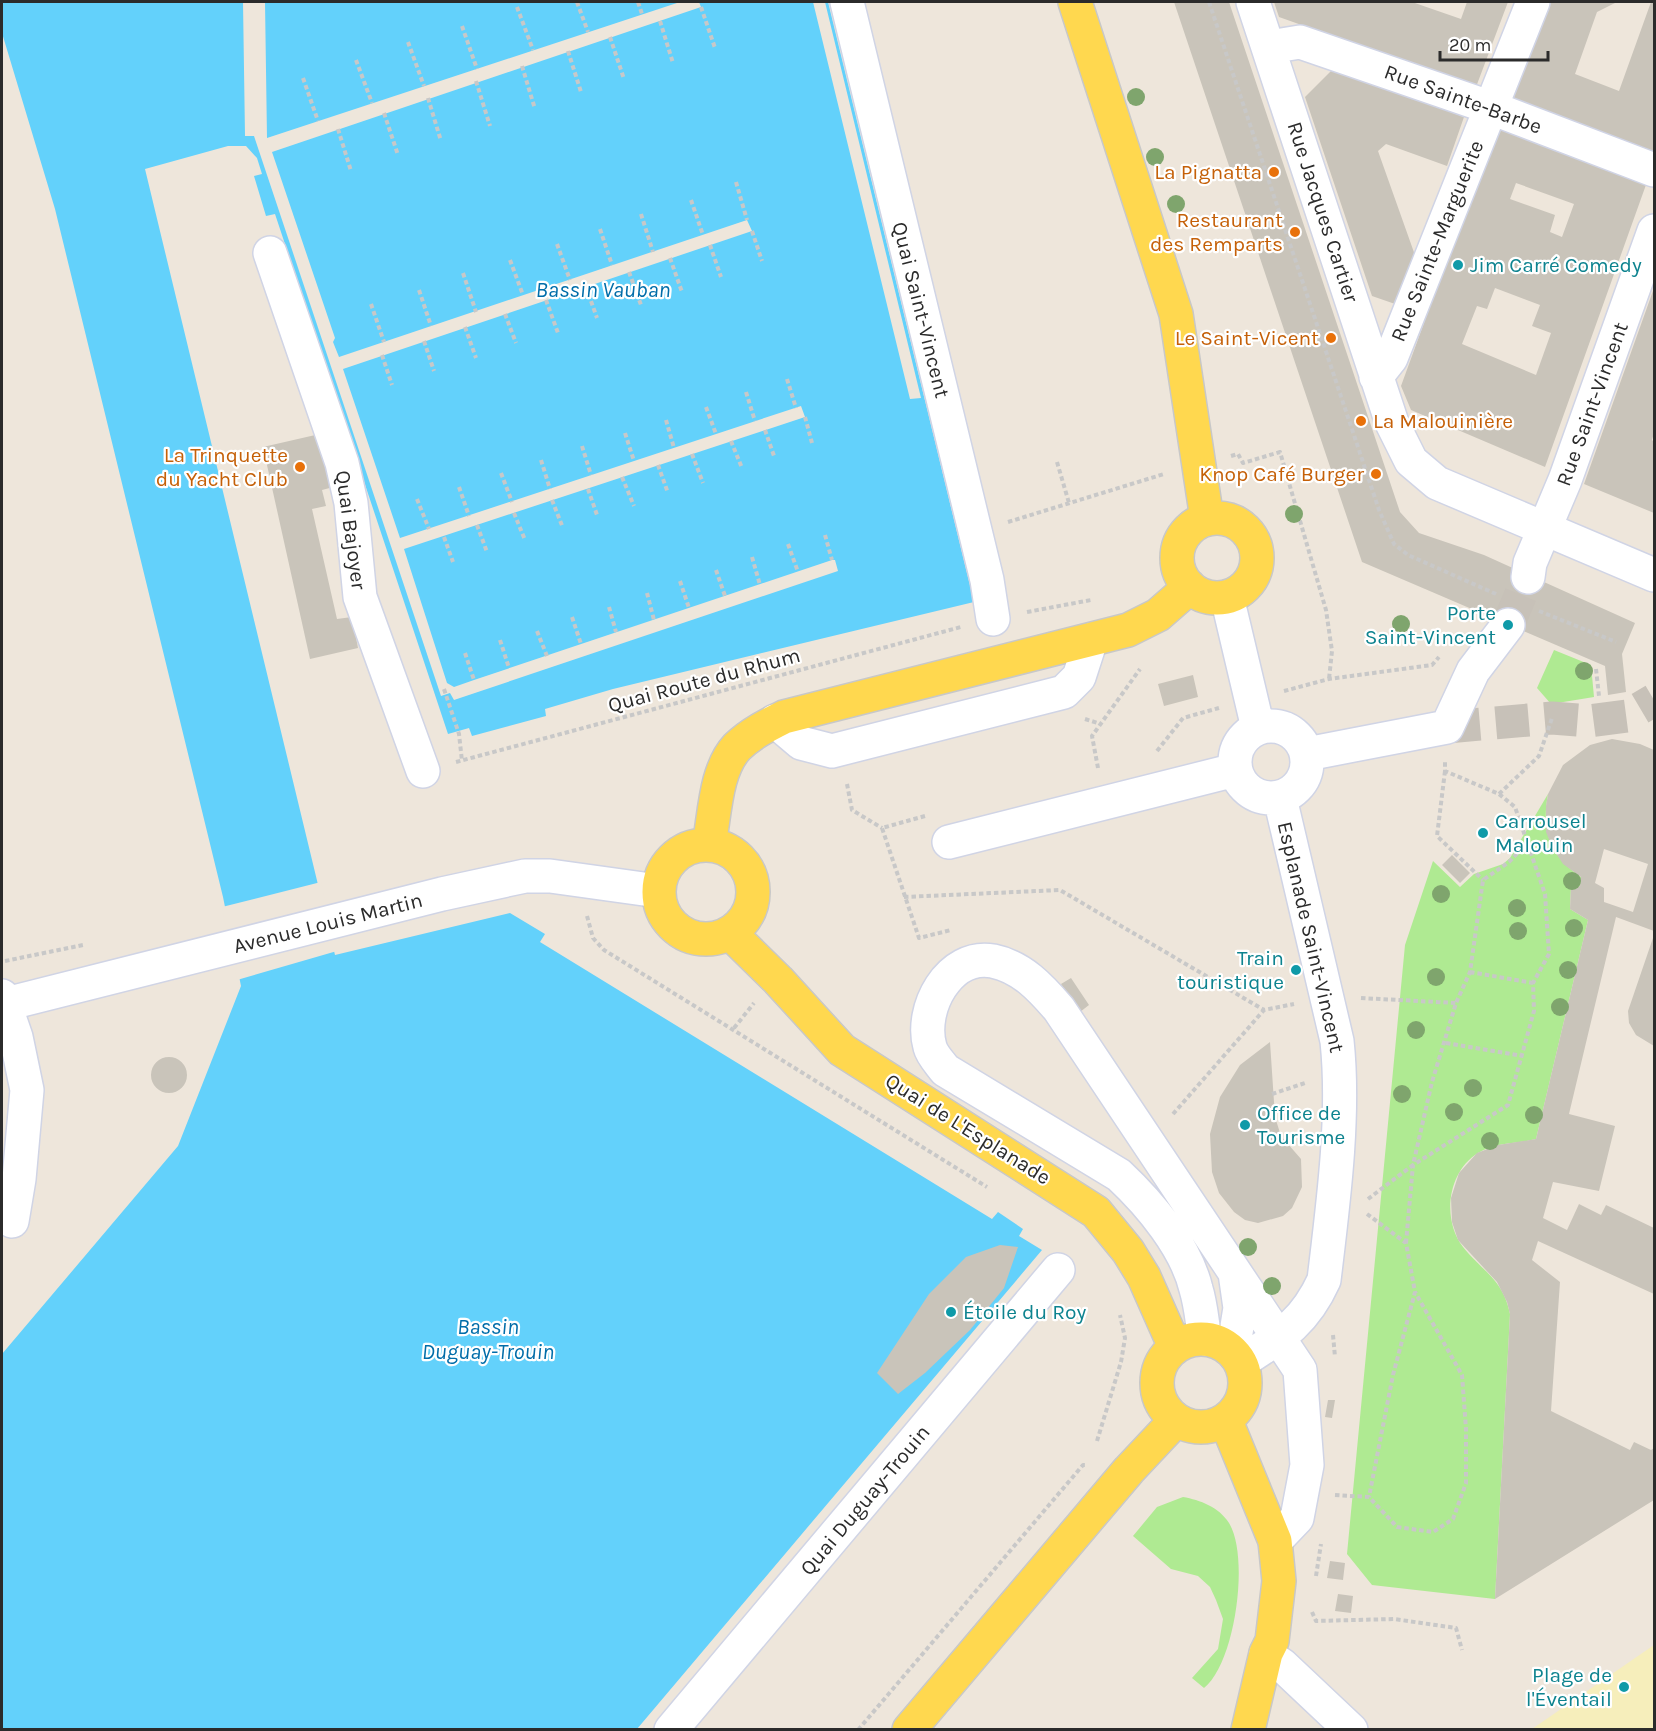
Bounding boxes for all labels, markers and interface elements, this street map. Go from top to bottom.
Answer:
scale bar [1440,24,1548,62]
text: 20 m [1449,34,1491,56]
street label: Rue Sainte-Barbe [1381,59,1545,139]
street label: Rue Jacques Cartier [1282,119,1364,306]
street label: Rue Sainte-Marguerite [1386,137,1488,345]
place label: La Pignatta [1154,160,1262,184]
marker: La Pignatta [1267,165,1281,179]
place label: Restaurant des Remparts [1150,208,1283,256]
street label: Quai Saint-Vincent [888,220,955,401]
marker: Restaurant des Remparts [1288,225,1302,239]
place label: Jim Carré Comedy [1470,253,1642,277]
marker: Jim Carré Comedy [1451,258,1465,272]
water label: Bassin Vauban [536,277,670,303]
street label: Rue Saint-Vincent [1551,319,1633,489]
place label: Le Saint-Vicent [1175,326,1319,350]
marker: Le Saint-Vicent [1324,331,1338,345]
place label: La Malouinière [1373,409,1513,433]
marker: La Malouinière [1354,414,1368,428]
place label: La Trinquette du Yacht Club [156,443,288,491]
marker: La Trinquette du Yacht Club [293,460,307,474]
place label: Knop Café Burger [1199,462,1364,486]
marker: Knop Café Burger [1369,467,1383,481]
street label: Quai Bajoyer [331,469,371,591]
place label: Porte Saint-Vincent [1365,601,1496,649]
marker: Porte Saint-Vincent [1501,618,1515,632]
street label: Quai Route du Rhum [605,643,803,717]
place label: Carrousel Malouin [1495,809,1587,857]
street label: Esplanade Saint-Vincent [1273,819,1349,1055]
marker: Carrousel Malouin [1476,826,1490,840]
street label: Avenue Louis Martin [231,888,425,958]
place label: Train touristique [1177,946,1284,994]
marker: Train touristique [1289,963,1303,977]
street label: Quai de L'Esplanade [881,1068,1055,1190]
place label: Office de Tourisme [1257,1101,1345,1149]
marker: Office de Tourisme [1238,1118,1252,1132]
place label: Étoile du Roy [963,1300,1087,1324]
marker: Étoile du Roy [944,1305,958,1319]
water label: Bassin Duguay-Trouin [422,1314,554,1365]
street label: Quai Duguay-Trouin [795,1420,935,1580]
place label: Plage de l'Éventail [1526,1663,1612,1711]
marker: Plage de l'Éventail [1617,1680,1631,1694]

